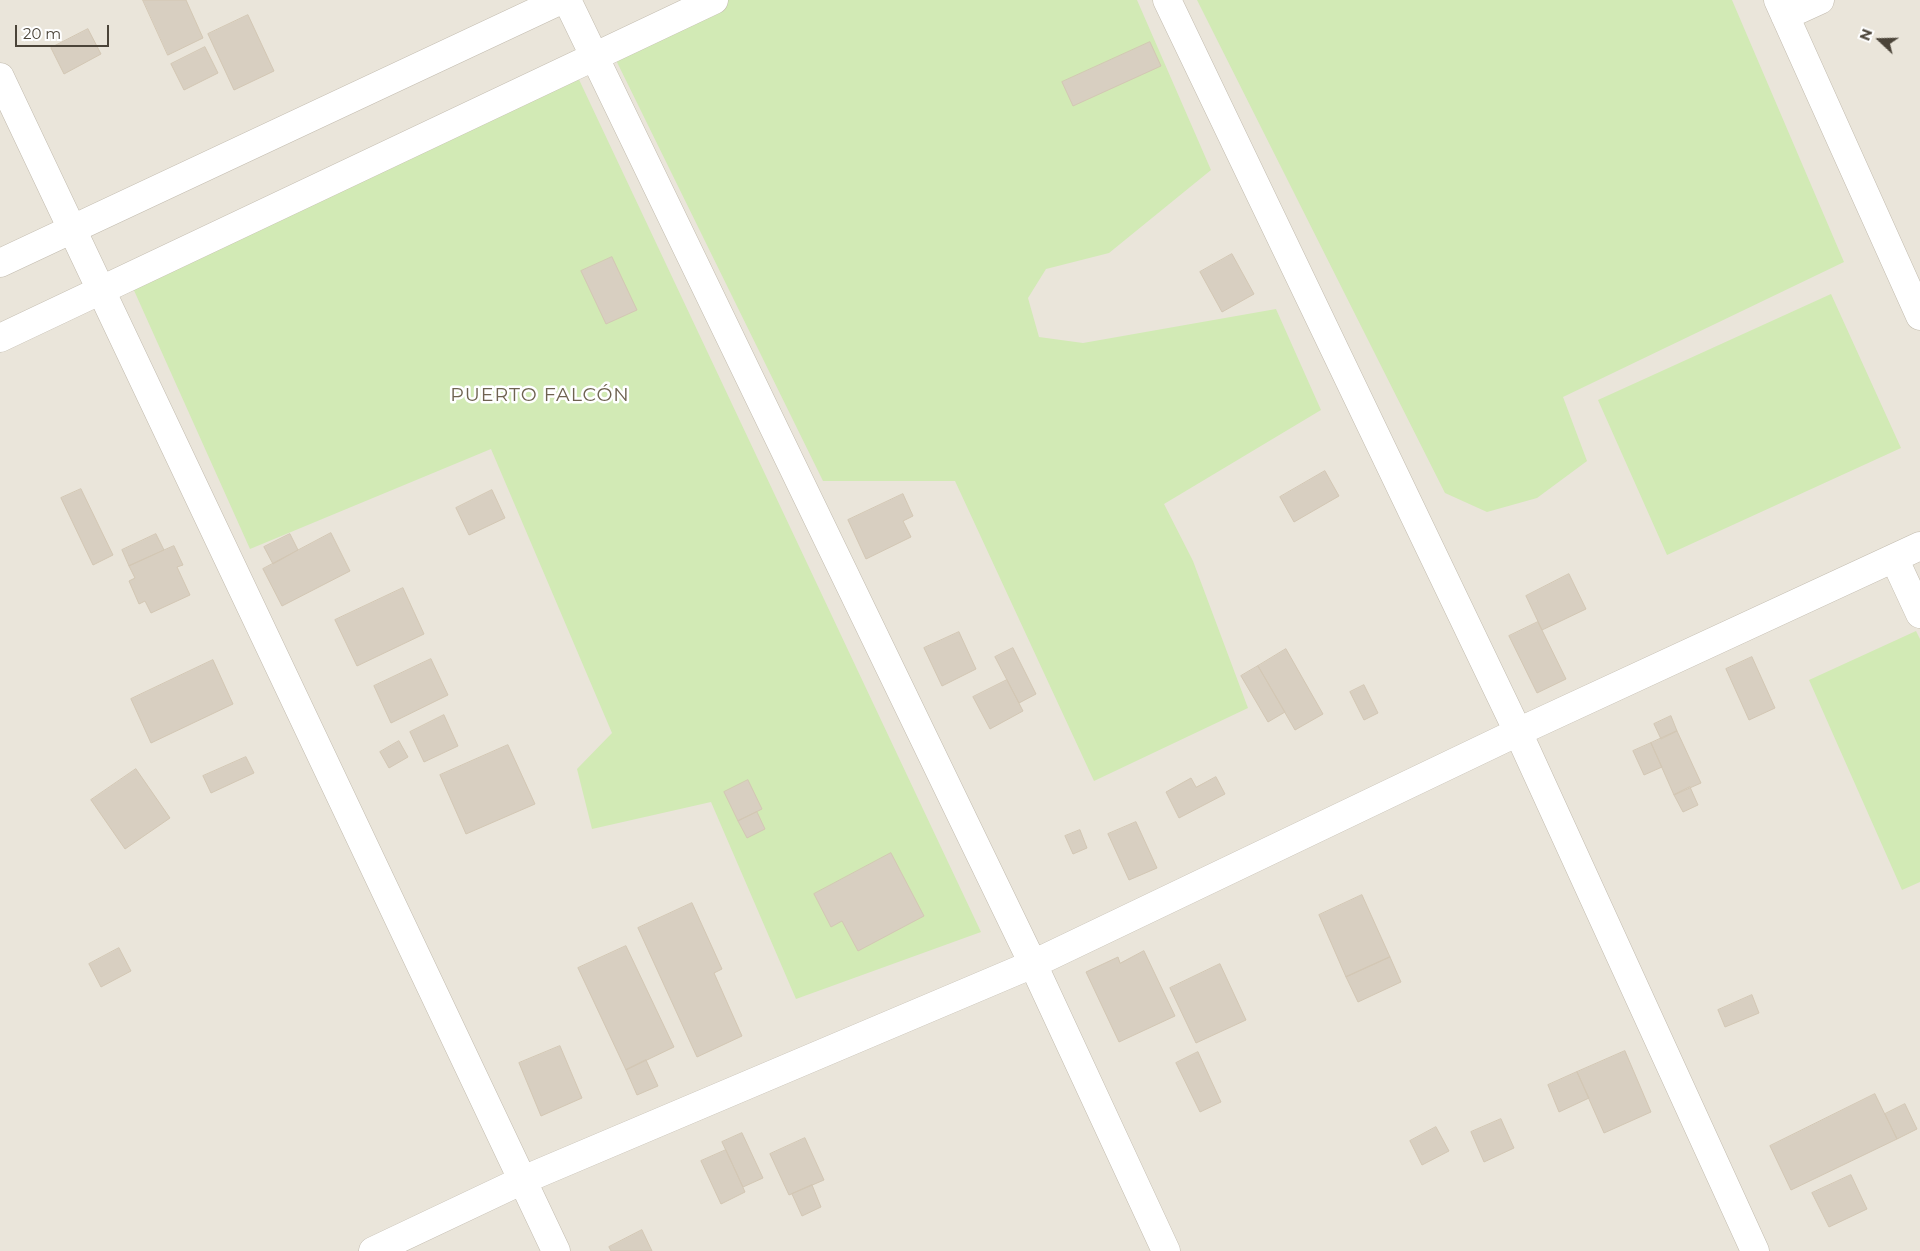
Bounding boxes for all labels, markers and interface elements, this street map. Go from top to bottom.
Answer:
scale bar [18,15,111,47]
north arrow [1855,15,1905,65]
text: 20 m [23,24,61,43]
text: N [1856,26,1876,43]
district label: PUERTO FALCÓN [449,384,631,406]

